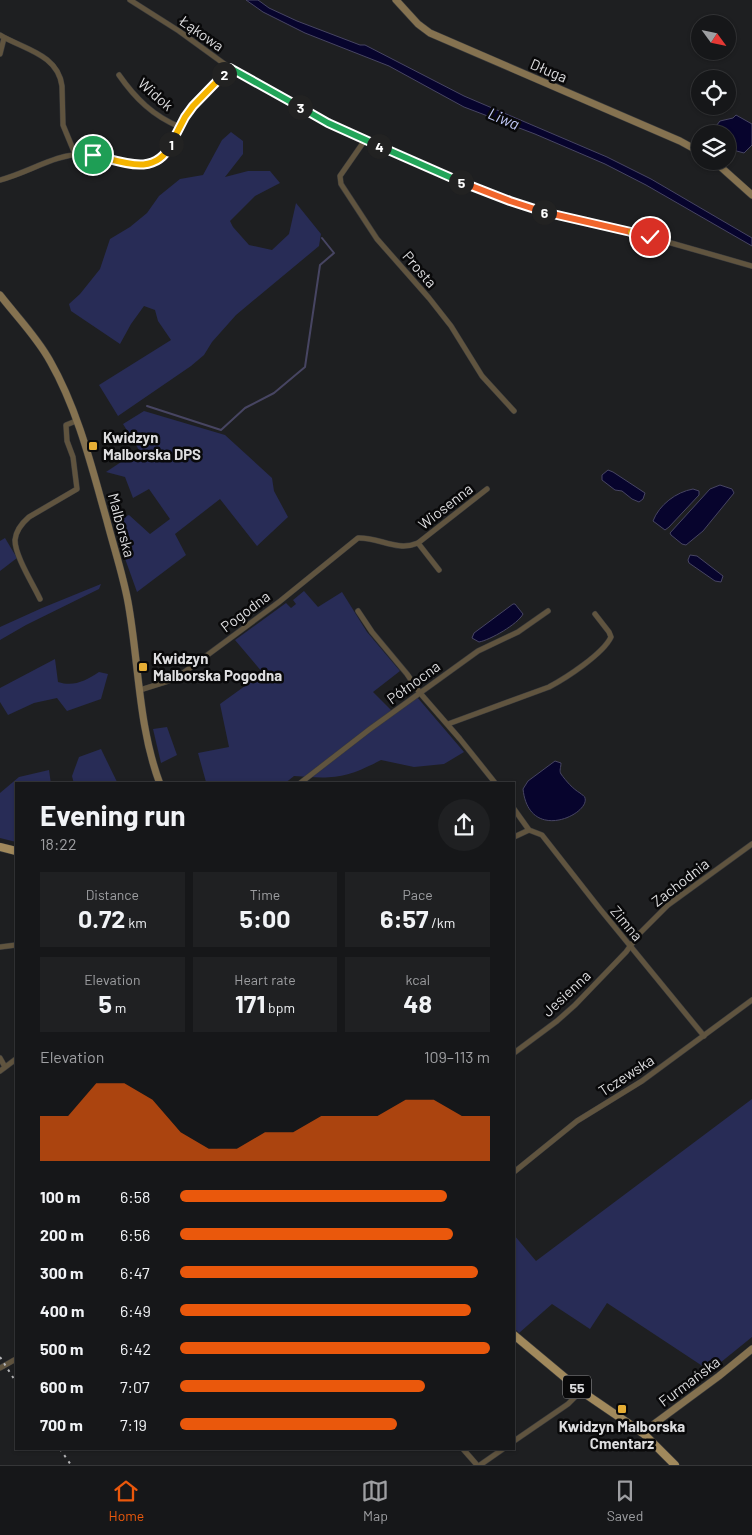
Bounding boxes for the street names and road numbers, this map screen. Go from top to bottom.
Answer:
street label: Łąkowa [176,11,228,55]
street label: Długa [528,54,570,86]
street label: Widok [135,74,178,115]
street label: Prosta [399,247,441,291]
street label: Wiosenna [414,479,476,533]
street label: Malborska [105,491,139,559]
street label: Pogodna [217,587,273,635]
street label: Północna [383,657,443,707]
street label: Zachodnia [648,854,712,910]
street label: Zimna [607,902,647,944]
street label: Jesienna [538,966,594,1020]
street label: Tczewska [595,1050,657,1100]
street label: Furmańska [655,1352,723,1410]
road number: 55 [563,1375,591,1398]

